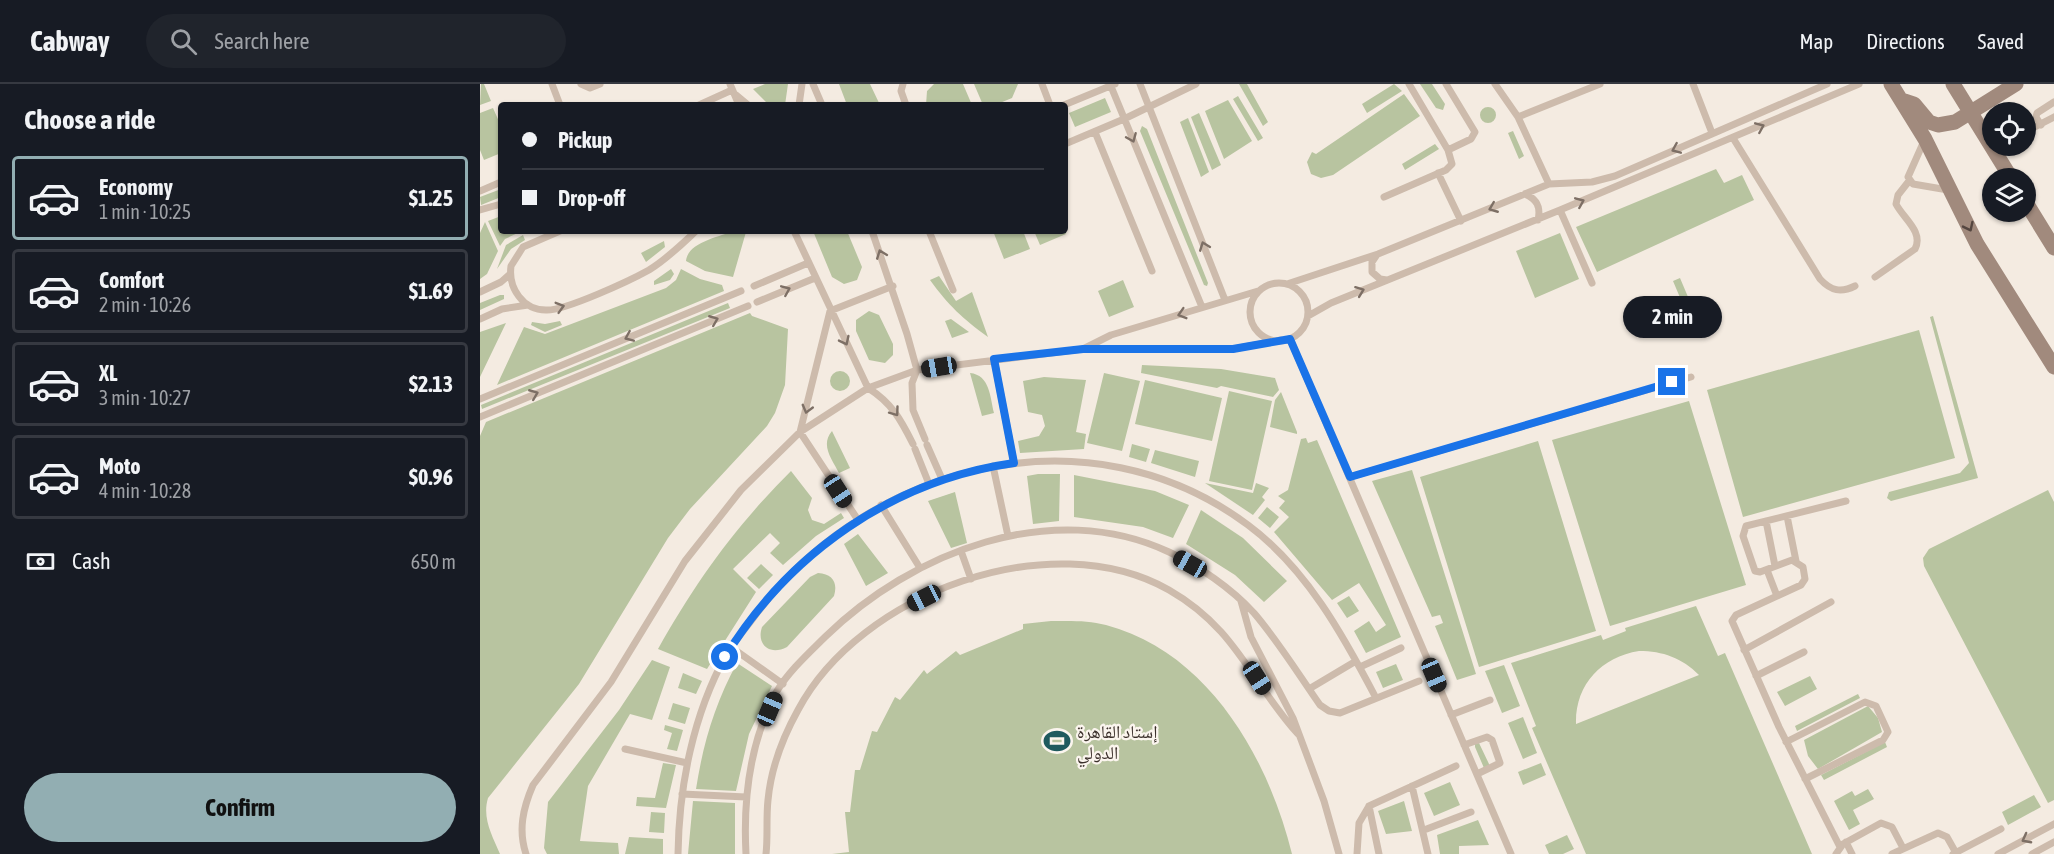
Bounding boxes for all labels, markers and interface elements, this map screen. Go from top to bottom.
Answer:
search box [146,14,566,68]
text: Cabway [30,25,110,57]
icon: search [167,25,200,58]
text: Search here [215,28,310,54]
text: Map [1799,29,1833,53]
text: Directions [1866,29,1945,53]
text: Saved [1978,29,2024,53]
map controls [1982,102,2036,222]
button: locate [1982,102,2036,156]
text: Choose a ride [24,104,156,135]
one-way arrow [1753,122,1764,134]
text: Pickup [558,127,613,153]
one-way arrow [1125,132,1137,143]
one-way arrow [1672,142,1683,154]
button: layers [1982,168,2036,222]
icon: car [27,171,81,225]
text: Economy [99,174,173,200]
text: $1.25 [409,185,453,211]
text: Drop-off [558,185,625,211]
one-way arrow [1574,197,1585,209]
text: 1 min · 10:25 [99,200,191,223]
one-way arrow [1488,201,1499,213]
one-way arrow [1961,221,1973,232]
one-way arrow [1198,241,1211,252]
one-way arrow [875,249,888,260]
icon: car [27,264,81,318]
text: Comfort [99,267,164,293]
text: $1.69 [409,278,453,304]
one-way arrow [780,285,791,297]
one-way arrow [1354,286,1365,298]
text: 2 min · 10:26 [99,293,191,316]
callout: 2 min [1622,295,1722,337]
one-way arrow [554,302,565,314]
text: 2 min [1652,305,1693,328]
one-way arrow [1177,307,1188,319]
one-way arrow [708,315,719,327]
one-way arrow [624,330,635,342]
one-way arrow [838,335,849,346]
car [920,355,958,379]
icon: car [27,357,81,411]
text: XL [99,360,117,386]
route end [1658,368,1685,395]
text: $2.13 [409,371,453,397]
text: 3 min · 10:27 [99,386,191,409]
one-way arrow [528,389,539,401]
one-way arrow [801,404,814,414]
one-way arrow [888,405,899,416]
icon: car [27,450,81,504]
text: Moto [99,453,141,479]
text: $0.96 [409,464,453,490]
car [821,471,855,511]
text: 4 min · 10:28 [99,479,191,502]
icon: cash [24,545,57,578]
car [1170,547,1210,581]
text: Cash [72,548,111,574]
text: 650 m [411,550,456,573]
car [904,582,944,614]
route start [711,643,738,670]
car [1419,655,1449,695]
car [1240,658,1274,698]
car [755,689,785,729]
place label: إستاد القاهرة الدولي [1077,721,1157,767]
sports icon: إستاد القاهرة الدولي [1042,726,1072,756]
button: Confirm [24,773,456,842]
one-way arrow [2022,832,2032,843]

